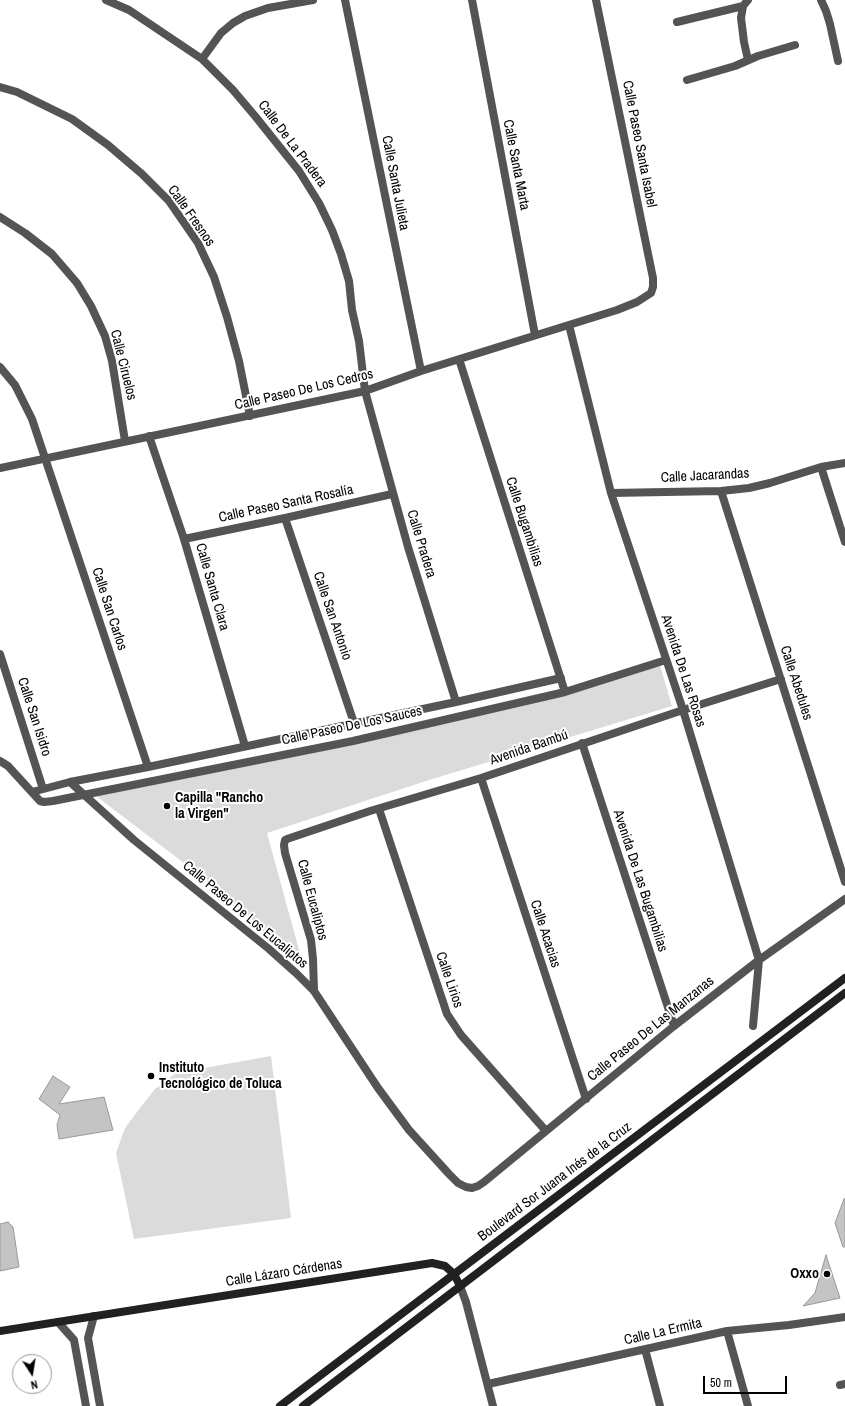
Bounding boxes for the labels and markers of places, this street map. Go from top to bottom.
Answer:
place label: Capilla "Rancho la Virgen" [175,790,263,822]
marker: Capilla "Rancho la Virgen" [162,801,172,811]
place label: Instituto Tecnológico de Toluca [159,1060,282,1092]
marker: Instituto Tecnológico de Toluca [146,1071,156,1081]
place label: Oxxo [790,1266,819,1282]
marker: Oxxo [822,1269,832,1279]

